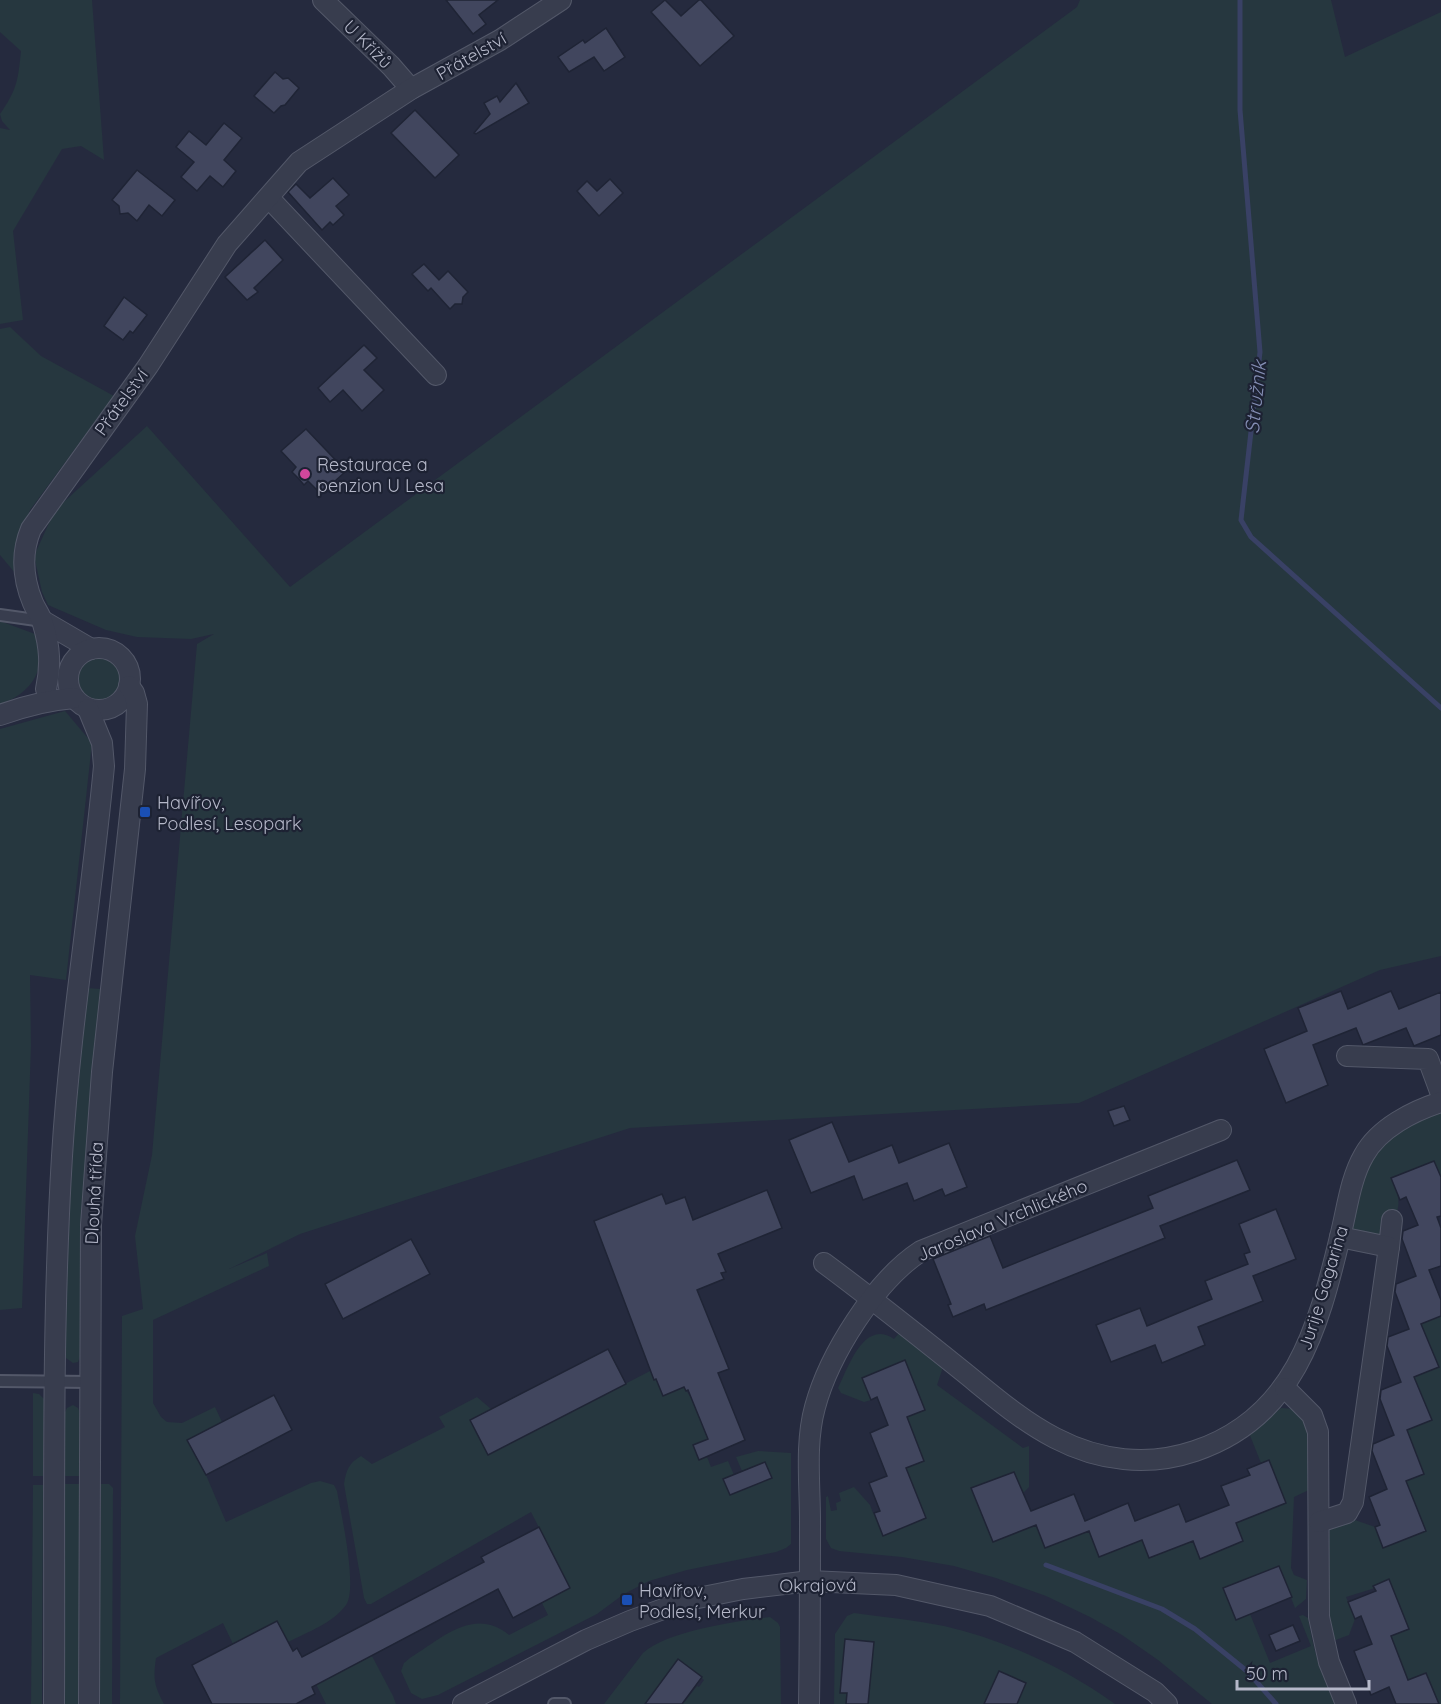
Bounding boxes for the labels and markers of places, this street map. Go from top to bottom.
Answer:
place label: Restaurace a penzion U Lesa [317,453,444,497]
marker: Restaurace a penzion U Lesa [298,467,312,481]
place label: Havířov, Podlesí, Lesopark [157,791,302,835]
marker: Havířov, Podlesí, Lesopark [138,805,152,819]
place label: Havířov, Podlesí, Merkur [639,1579,765,1623]
marker: Havířov, Podlesí, Merkur [620,1593,634,1607]

